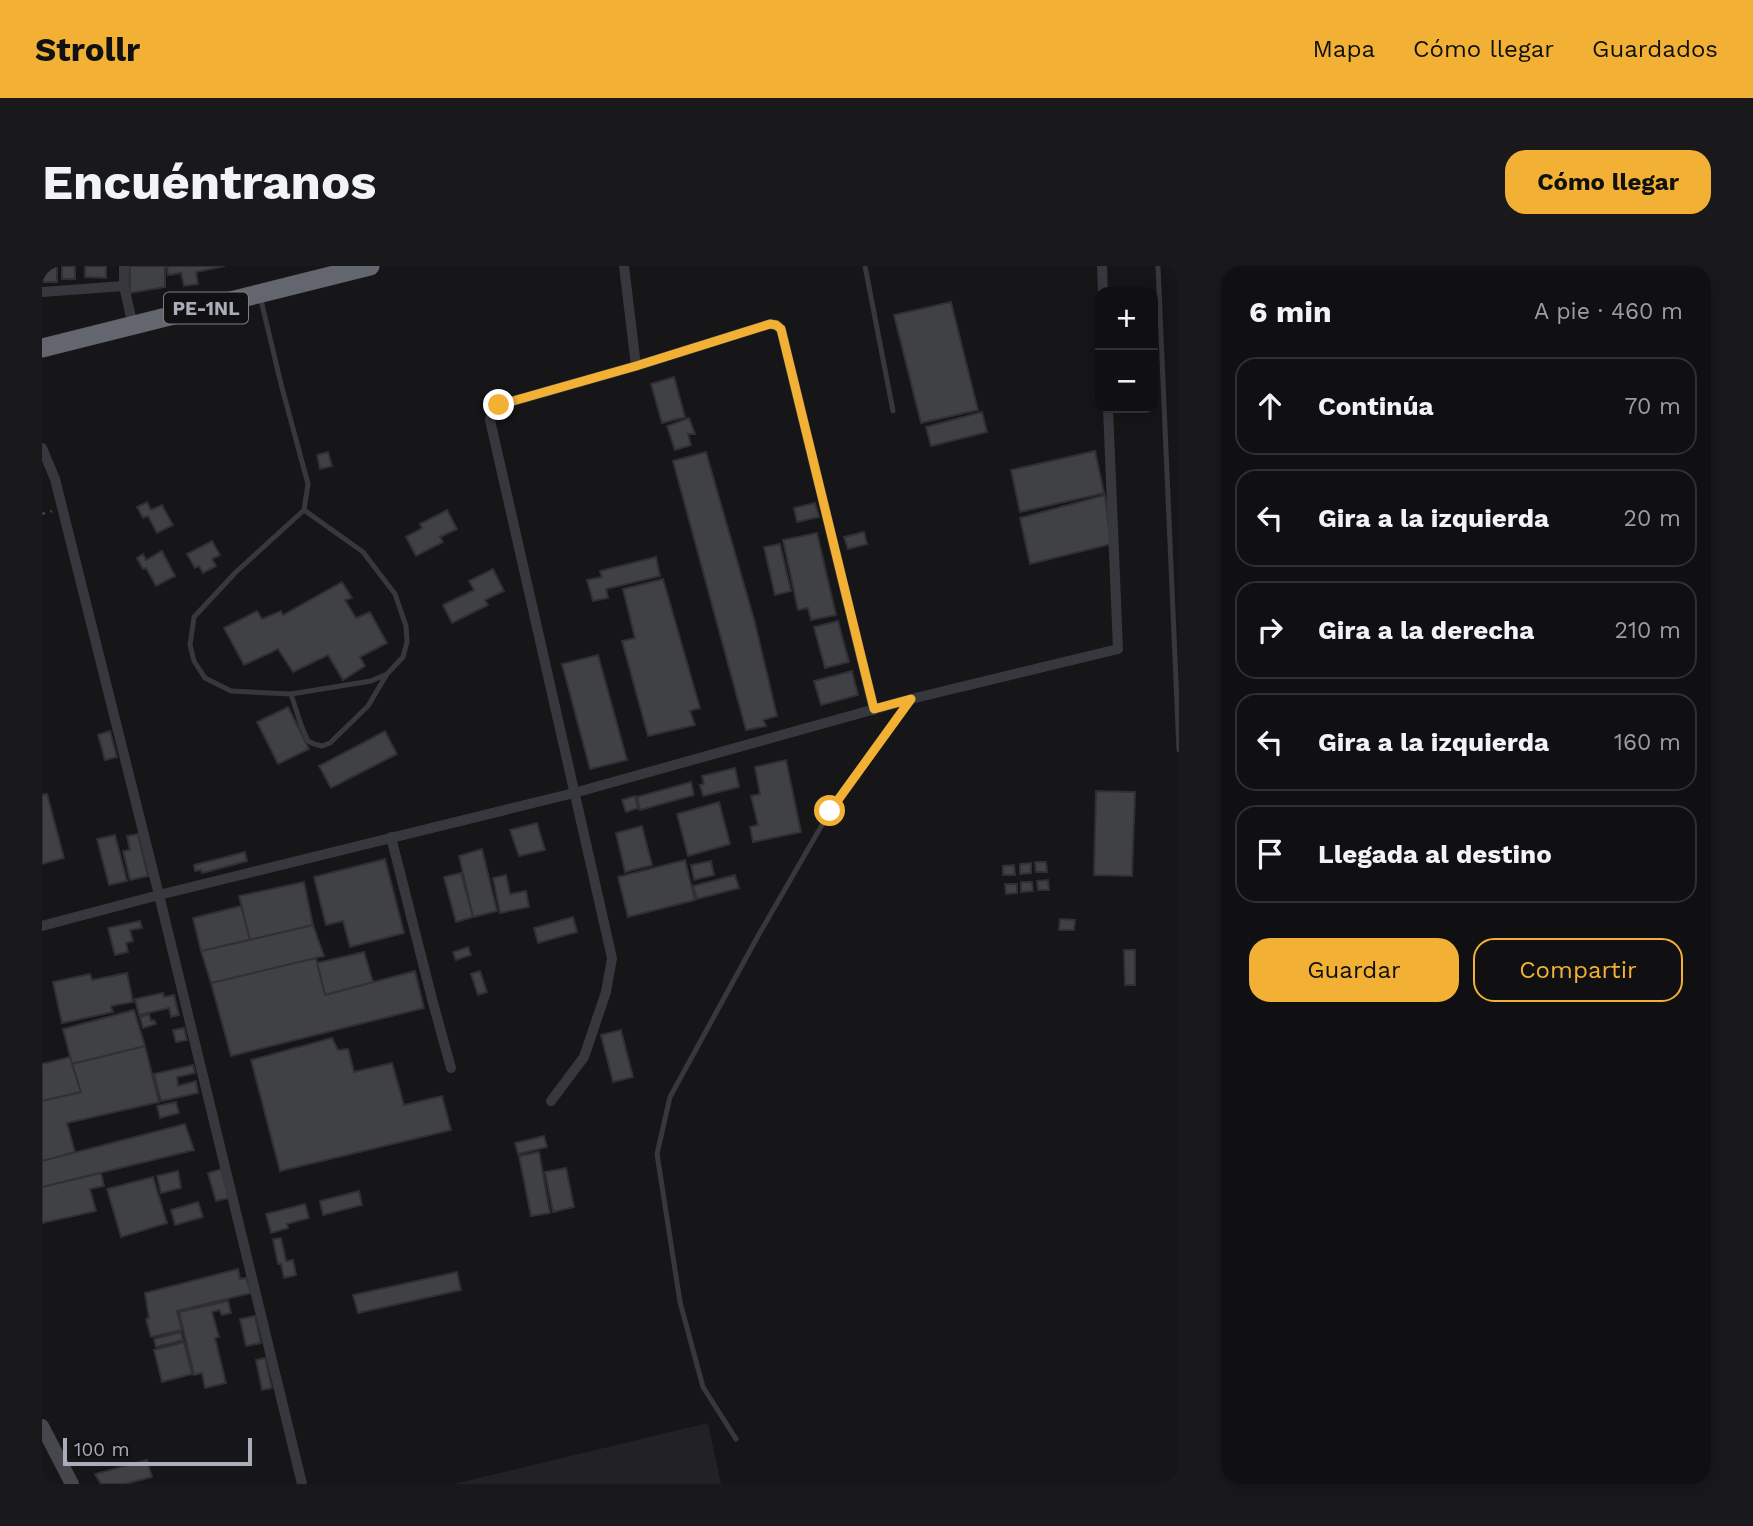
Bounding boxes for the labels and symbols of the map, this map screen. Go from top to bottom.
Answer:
road number: PE-1NL [164,292,248,324]
route end [483,389,514,420]
route start [814,795,845,826]
scale bar [63,1435,252,1467]

